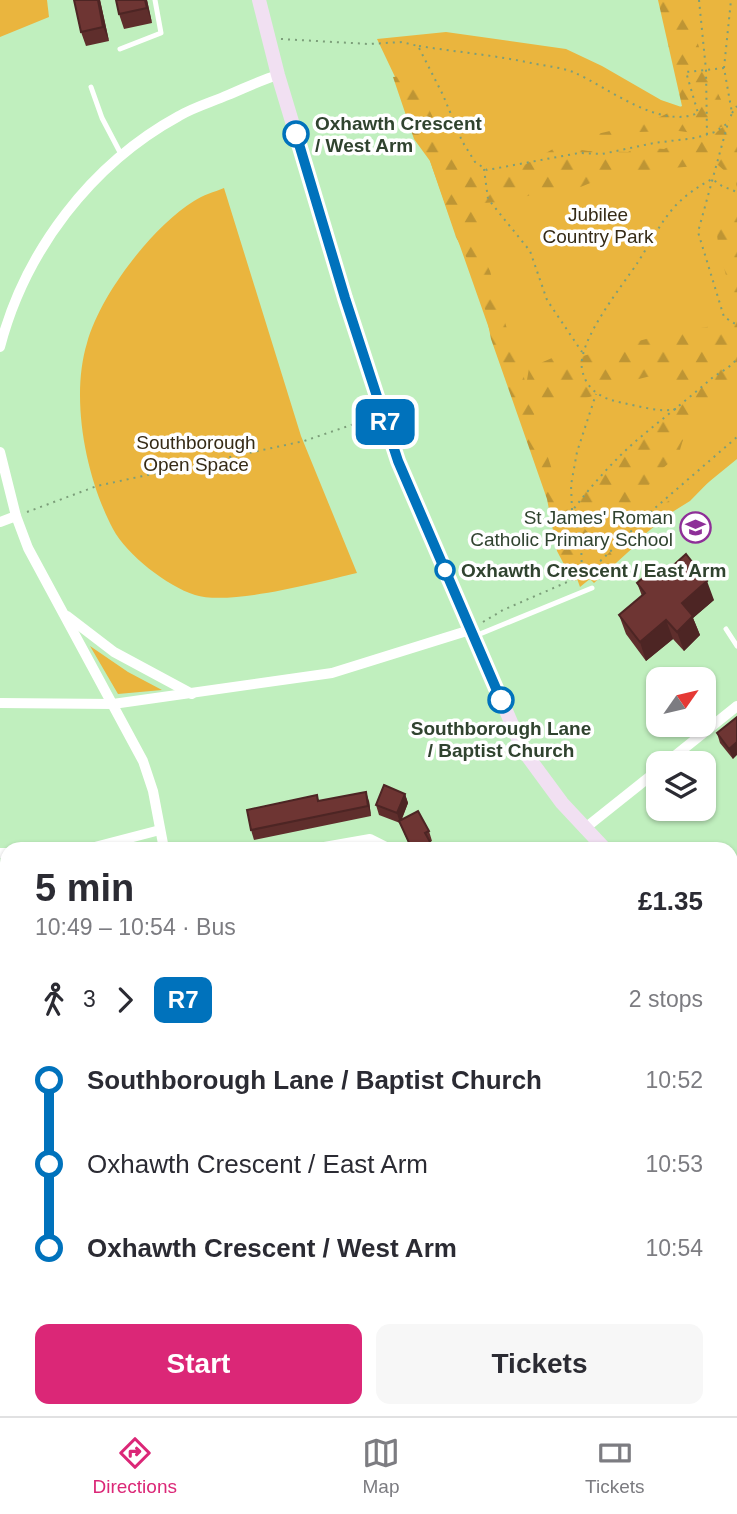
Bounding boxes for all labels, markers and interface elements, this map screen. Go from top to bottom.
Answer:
place label: Oxhawth Crescent / West Arm [315,113,482,156]
marker: Oxhawth Crescent / West Arm [283,121,309,147]
park label: Jubilee Country Park [543,204,654,247]
line badge: R7 [354,399,416,445]
text: R7 [370,408,400,435]
park label: Southborough Open Space [136,432,256,475]
place label: St James' Roman Catholic Primary School [470,507,673,550]
school or university icon: St James' Roman Catholic Primary School [679,511,713,545]
marker: Oxhawth Crescent / East Arm [435,560,455,580]
place label: Oxhawth Crescent / East Arm [461,560,726,581]
north arrow [646,667,716,737]
map controls [646,667,716,821]
marker: Southborough Lane / Baptist Church [488,687,514,713]
place label: Southborough Lane / Baptist Church [411,718,591,761]
button: layers [646,751,716,821]
text: 5 min [35,867,134,909]
text: £1.35 [638,886,703,916]
text: 10:49 – 10:54 · Bus [35,914,236,940]
icon: walk [35,981,73,1019]
icon: forward [106,981,144,1019]
text: 3 [83,986,96,1012]
text: R7 [168,986,198,1013]
text: 2 stops [629,986,703,1012]
text: Southborough Lane / Baptist Church [87,1065,542,1095]
text: 10:52 [645,1067,703,1093]
text: Oxhawth Crescent / East Arm [87,1149,428,1179]
text: 10:53 [645,1151,703,1177]
text: Oxhawth Crescent / West Arm [87,1233,457,1263]
text: 10:54 [645,1235,703,1261]
button: Start [35,1324,362,1404]
button: Tickets [376,1324,703,1404]
tab: Directions [93,1434,177,1498]
tab: Map [362,1434,400,1498]
tab: Tickets [585,1434,644,1498]

